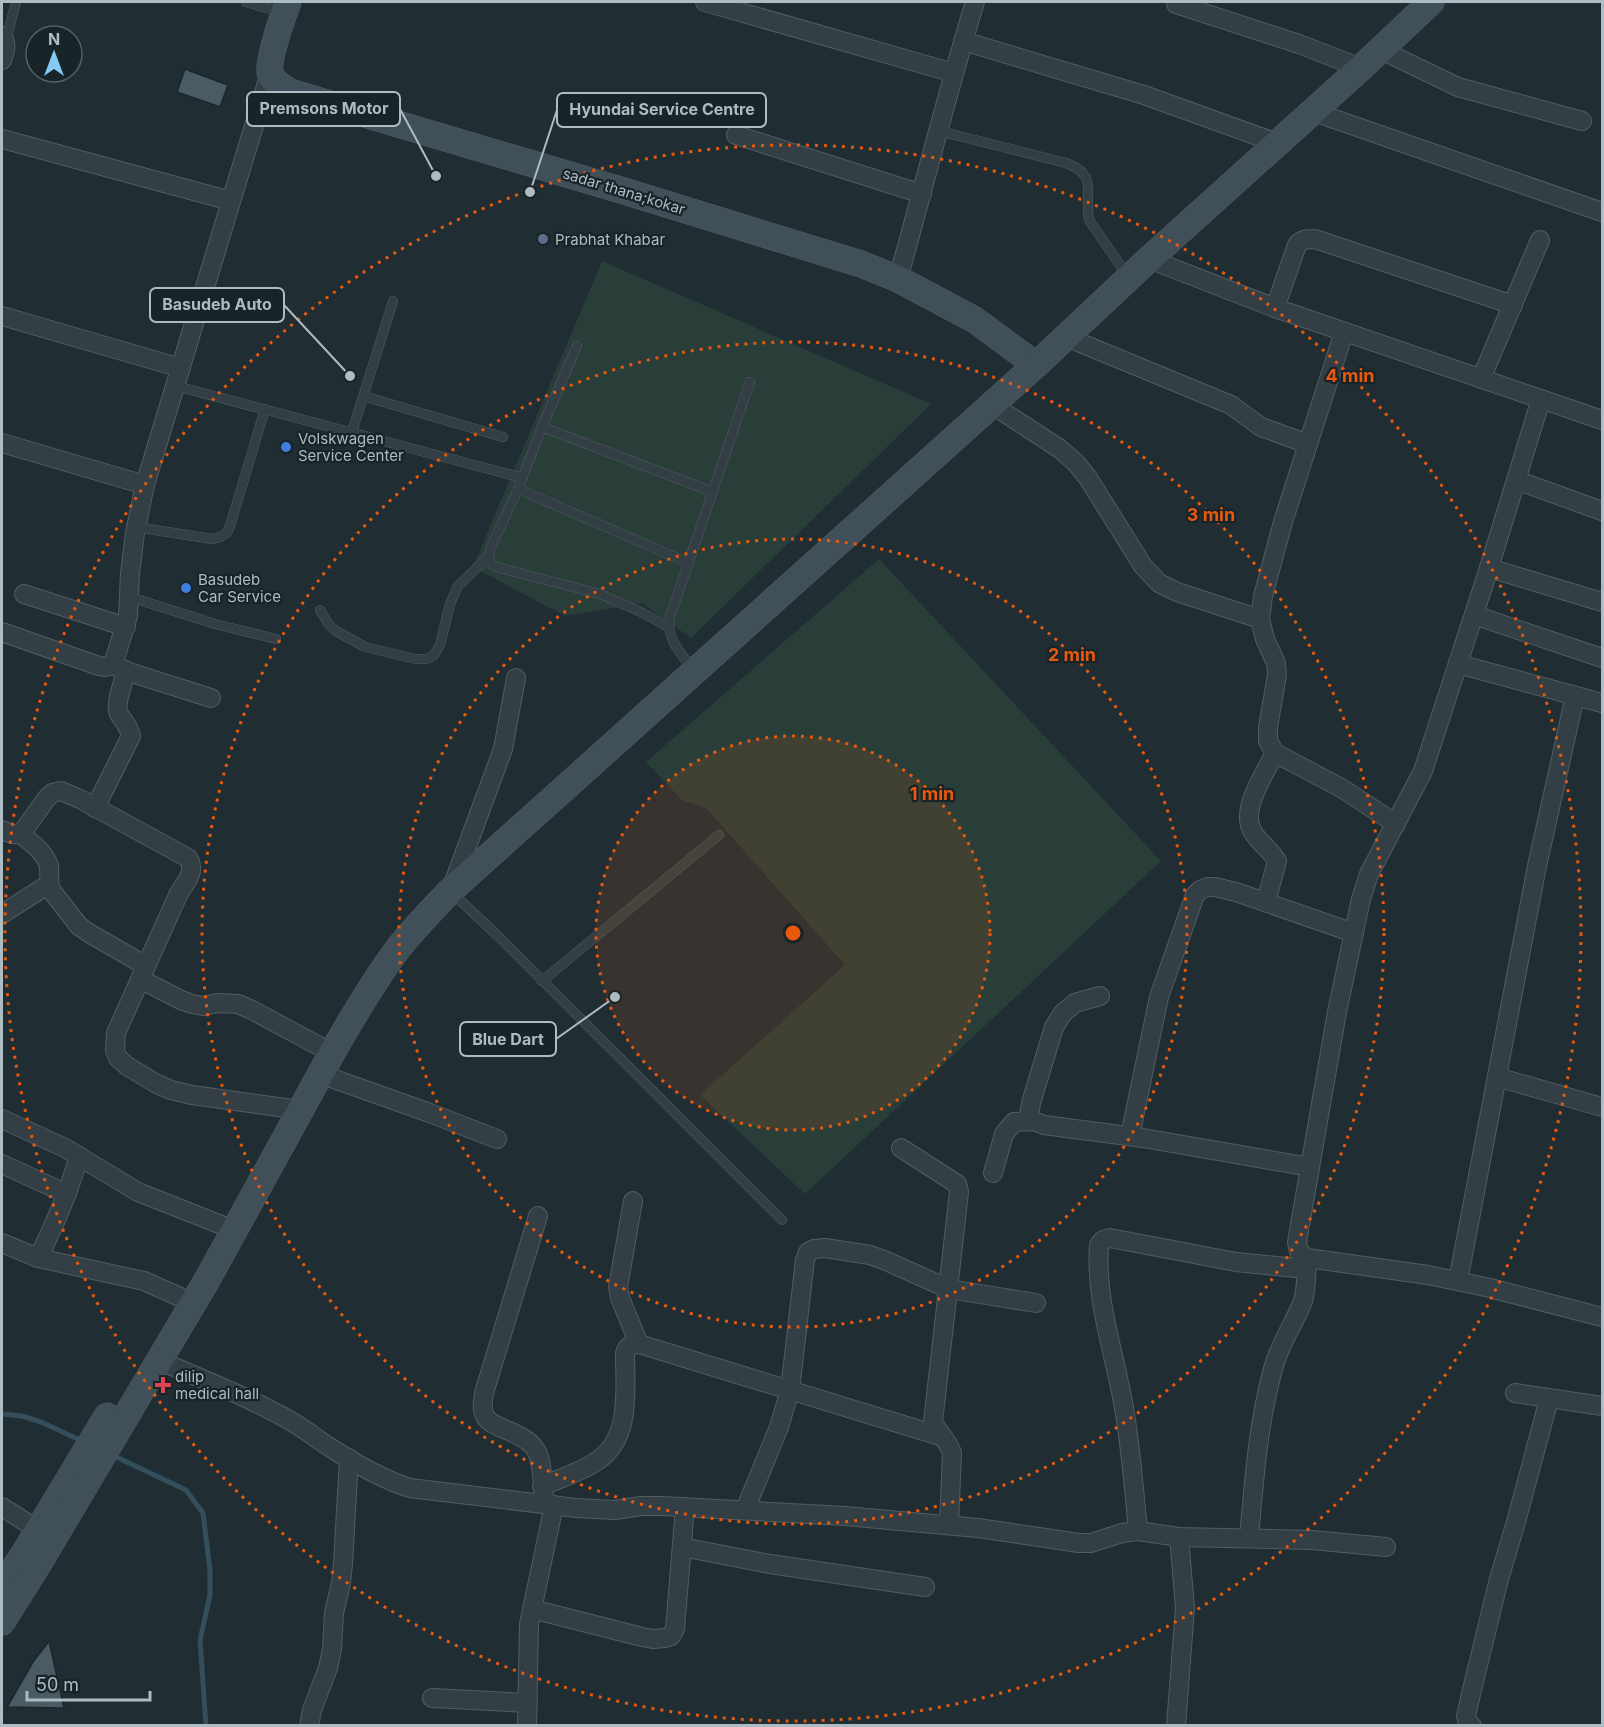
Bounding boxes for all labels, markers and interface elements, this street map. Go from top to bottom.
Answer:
north arrow [24,24,84,84]
text: N [48,29,60,49]
callout: Premsons Motor [247,92,400,126]
callout: Hyundai Service Centre [557,93,766,127]
text: Premsons Motor [260,98,389,118]
text: Hyundai Service Centre [569,99,755,119]
street label: sadar thana;kokar [560,163,688,219]
place label: Prabhat Khabar [555,230,665,249]
marker: Prabhat Khabar [536,232,550,246]
callout: Basudeb Auto [150,288,284,322]
text: Basudeb Auto [162,294,272,314]
text: 4 min [1326,365,1374,386]
place label: Volskwagen Service Center [298,429,404,465]
marker: Volskwagen Service Center [279,440,293,454]
text: 3 min [1187,504,1235,525]
place label: Basudeb Car Service [198,570,281,606]
marker: Basudeb Car Service [179,581,193,595]
text: 2 min [1048,644,1096,665]
text: 1 min [910,783,954,804]
centre of rings [783,923,803,943]
callout: Blue Dart [460,1022,556,1056]
text: Blue Dart [472,1029,544,1049]
place label: dilip medical hall [175,1367,259,1403]
marker: dilip medical hall [156,1378,170,1392]
scale bar [27,1664,150,1702]
text: 50 m [36,1674,79,1695]

